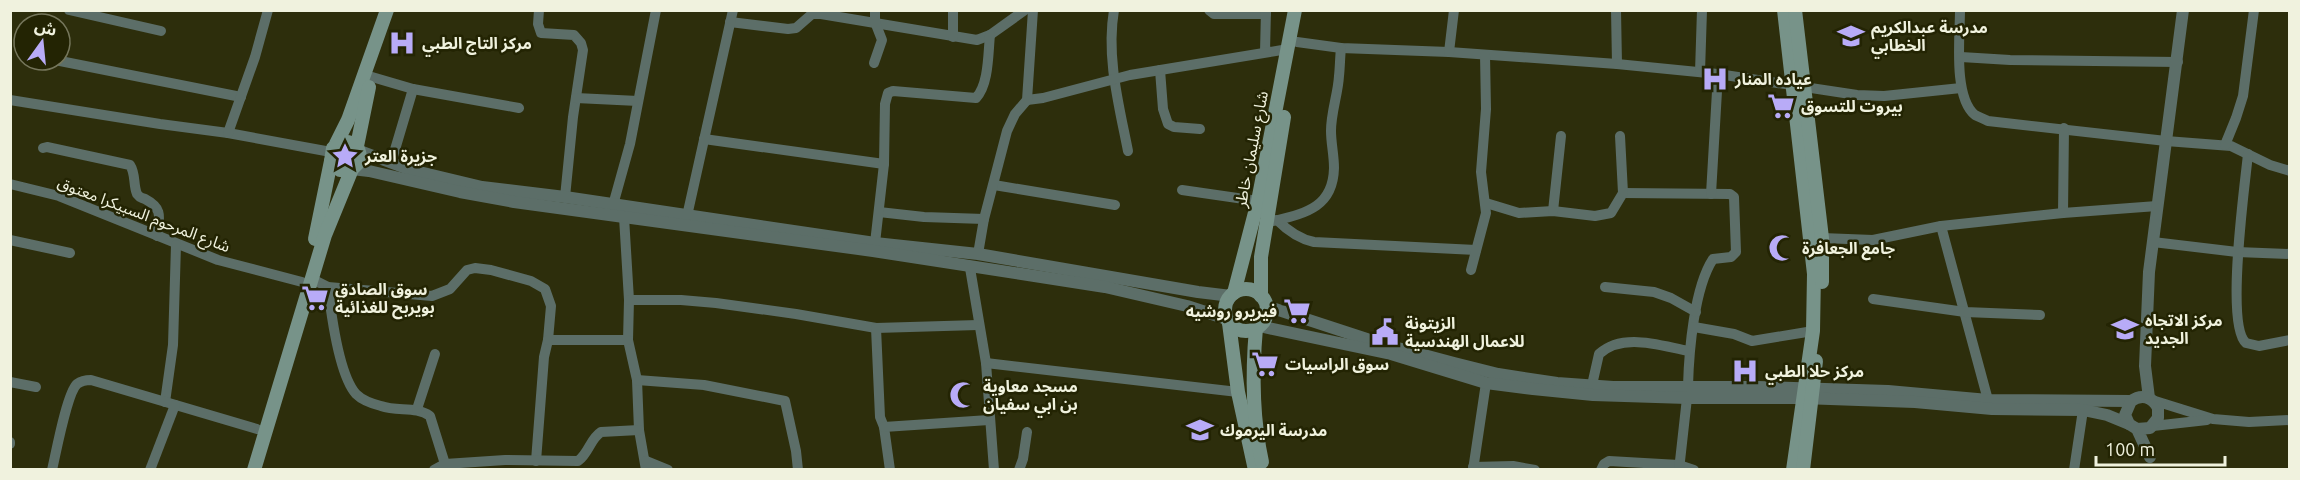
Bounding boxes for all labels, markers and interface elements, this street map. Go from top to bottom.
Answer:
north arrow [12,12,72,72]
text: ش [33,16,59,40]
place label: مدرسة عبدالكريم الخطابي [1871,18,1988,59]
school or university icon: مدرسة عبدالكريم الخطابي [1836,21,1866,51]
hospital icon: مركز التاج الطبي [387,28,417,58]
place label: مركز التاج الطبي [422,34,532,57]
hospital icon: عياده المنار [1700,64,1730,94]
place label: عياده المنار [1734,70,1812,89]
street label: شارع سليمان خاطر [1231,89,1275,210]
supermarket icon: بيروت للتسوق [1766,91,1796,121]
place label: بيروت للتسوق [1801,97,1903,116]
place icon: جزيرة العتر [330,141,360,171]
place label: جزيرة العتر [364,147,437,166]
street label: شارع المرحوم السبيكرا معتوق [54,173,233,259]
mosque icon: جامع الجعافرة [1767,233,1797,263]
place label: جامع الجعافرة [1802,239,1895,261]
place label: سوق الصادق بويربح للغذائية [335,280,435,320]
supermarket icon: سوق الصادق بويربح للغذائية [300,283,330,313]
supermarket icon: فيريرو روشيه [1282,296,1312,326]
place label: فيريرو روشيه [1186,302,1277,321]
place label: مركز الاتجاه الجديد [2145,311,2222,348]
place label: الزيتونة للاعمال الهندسية [1405,314,1524,351]
school or university icon: مركز الاتجاه الجديد [2110,314,2140,344]
public building icon: الزيتونة للاعمال الهندسية [1370,317,1400,347]
supermarket icon: سوق الراسيات [1250,349,1280,379]
place label: سوق الراسيات [1285,355,1389,374]
hospital icon: مركز حلا الطبي [1730,356,1760,386]
place label: مركز حلا الطبي [1765,362,1864,385]
place label: مسجد معاوية بن ابي سفيان [983,377,1078,418]
mosque icon: مسجد معاوية بن ابي سفيان [948,380,978,410]
school or university icon: مدرسة اليرموك [1185,415,1215,445]
place label: مدرسة اليرموك [1220,421,1327,440]
scale bar [2096,429,2225,467]
text: 100 m [2105,439,2155,459]

